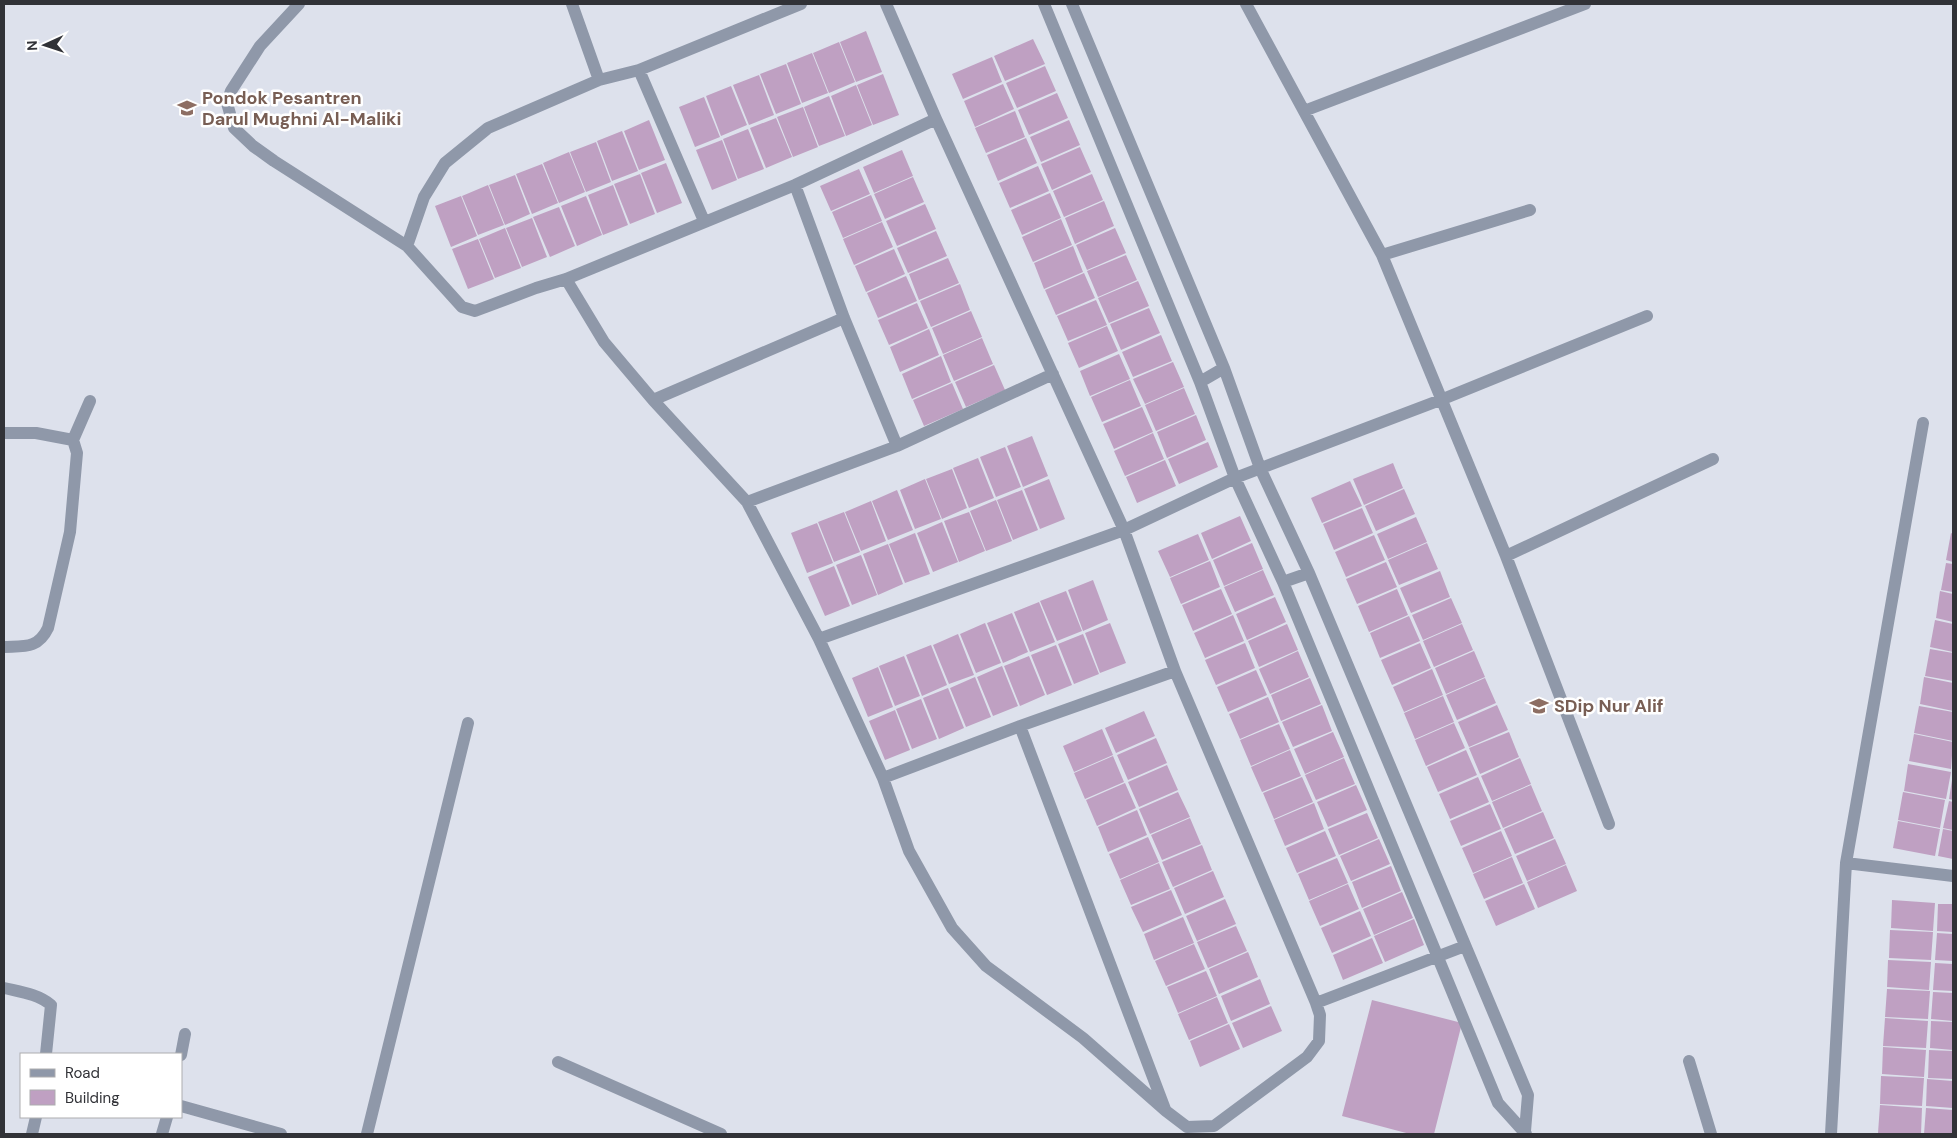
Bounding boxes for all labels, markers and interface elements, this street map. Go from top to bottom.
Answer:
north arrow [20,20,70,70]
text: N [23,40,41,51]
place label: Pondok Pesantren Darul Mughni Al-Maliki [202,86,401,131]
school or university icon: Pondok Pesantren Darul Mughni Al-Maliki [176,97,198,119]
place label: SDip Nur Alif [1554,694,1664,718]
school or university icon: SDip Nur Alif [1528,695,1550,717]
legend [20,1053,182,1118]
text: Road [65,1063,100,1083]
text: Building [65,1088,120,1108]

